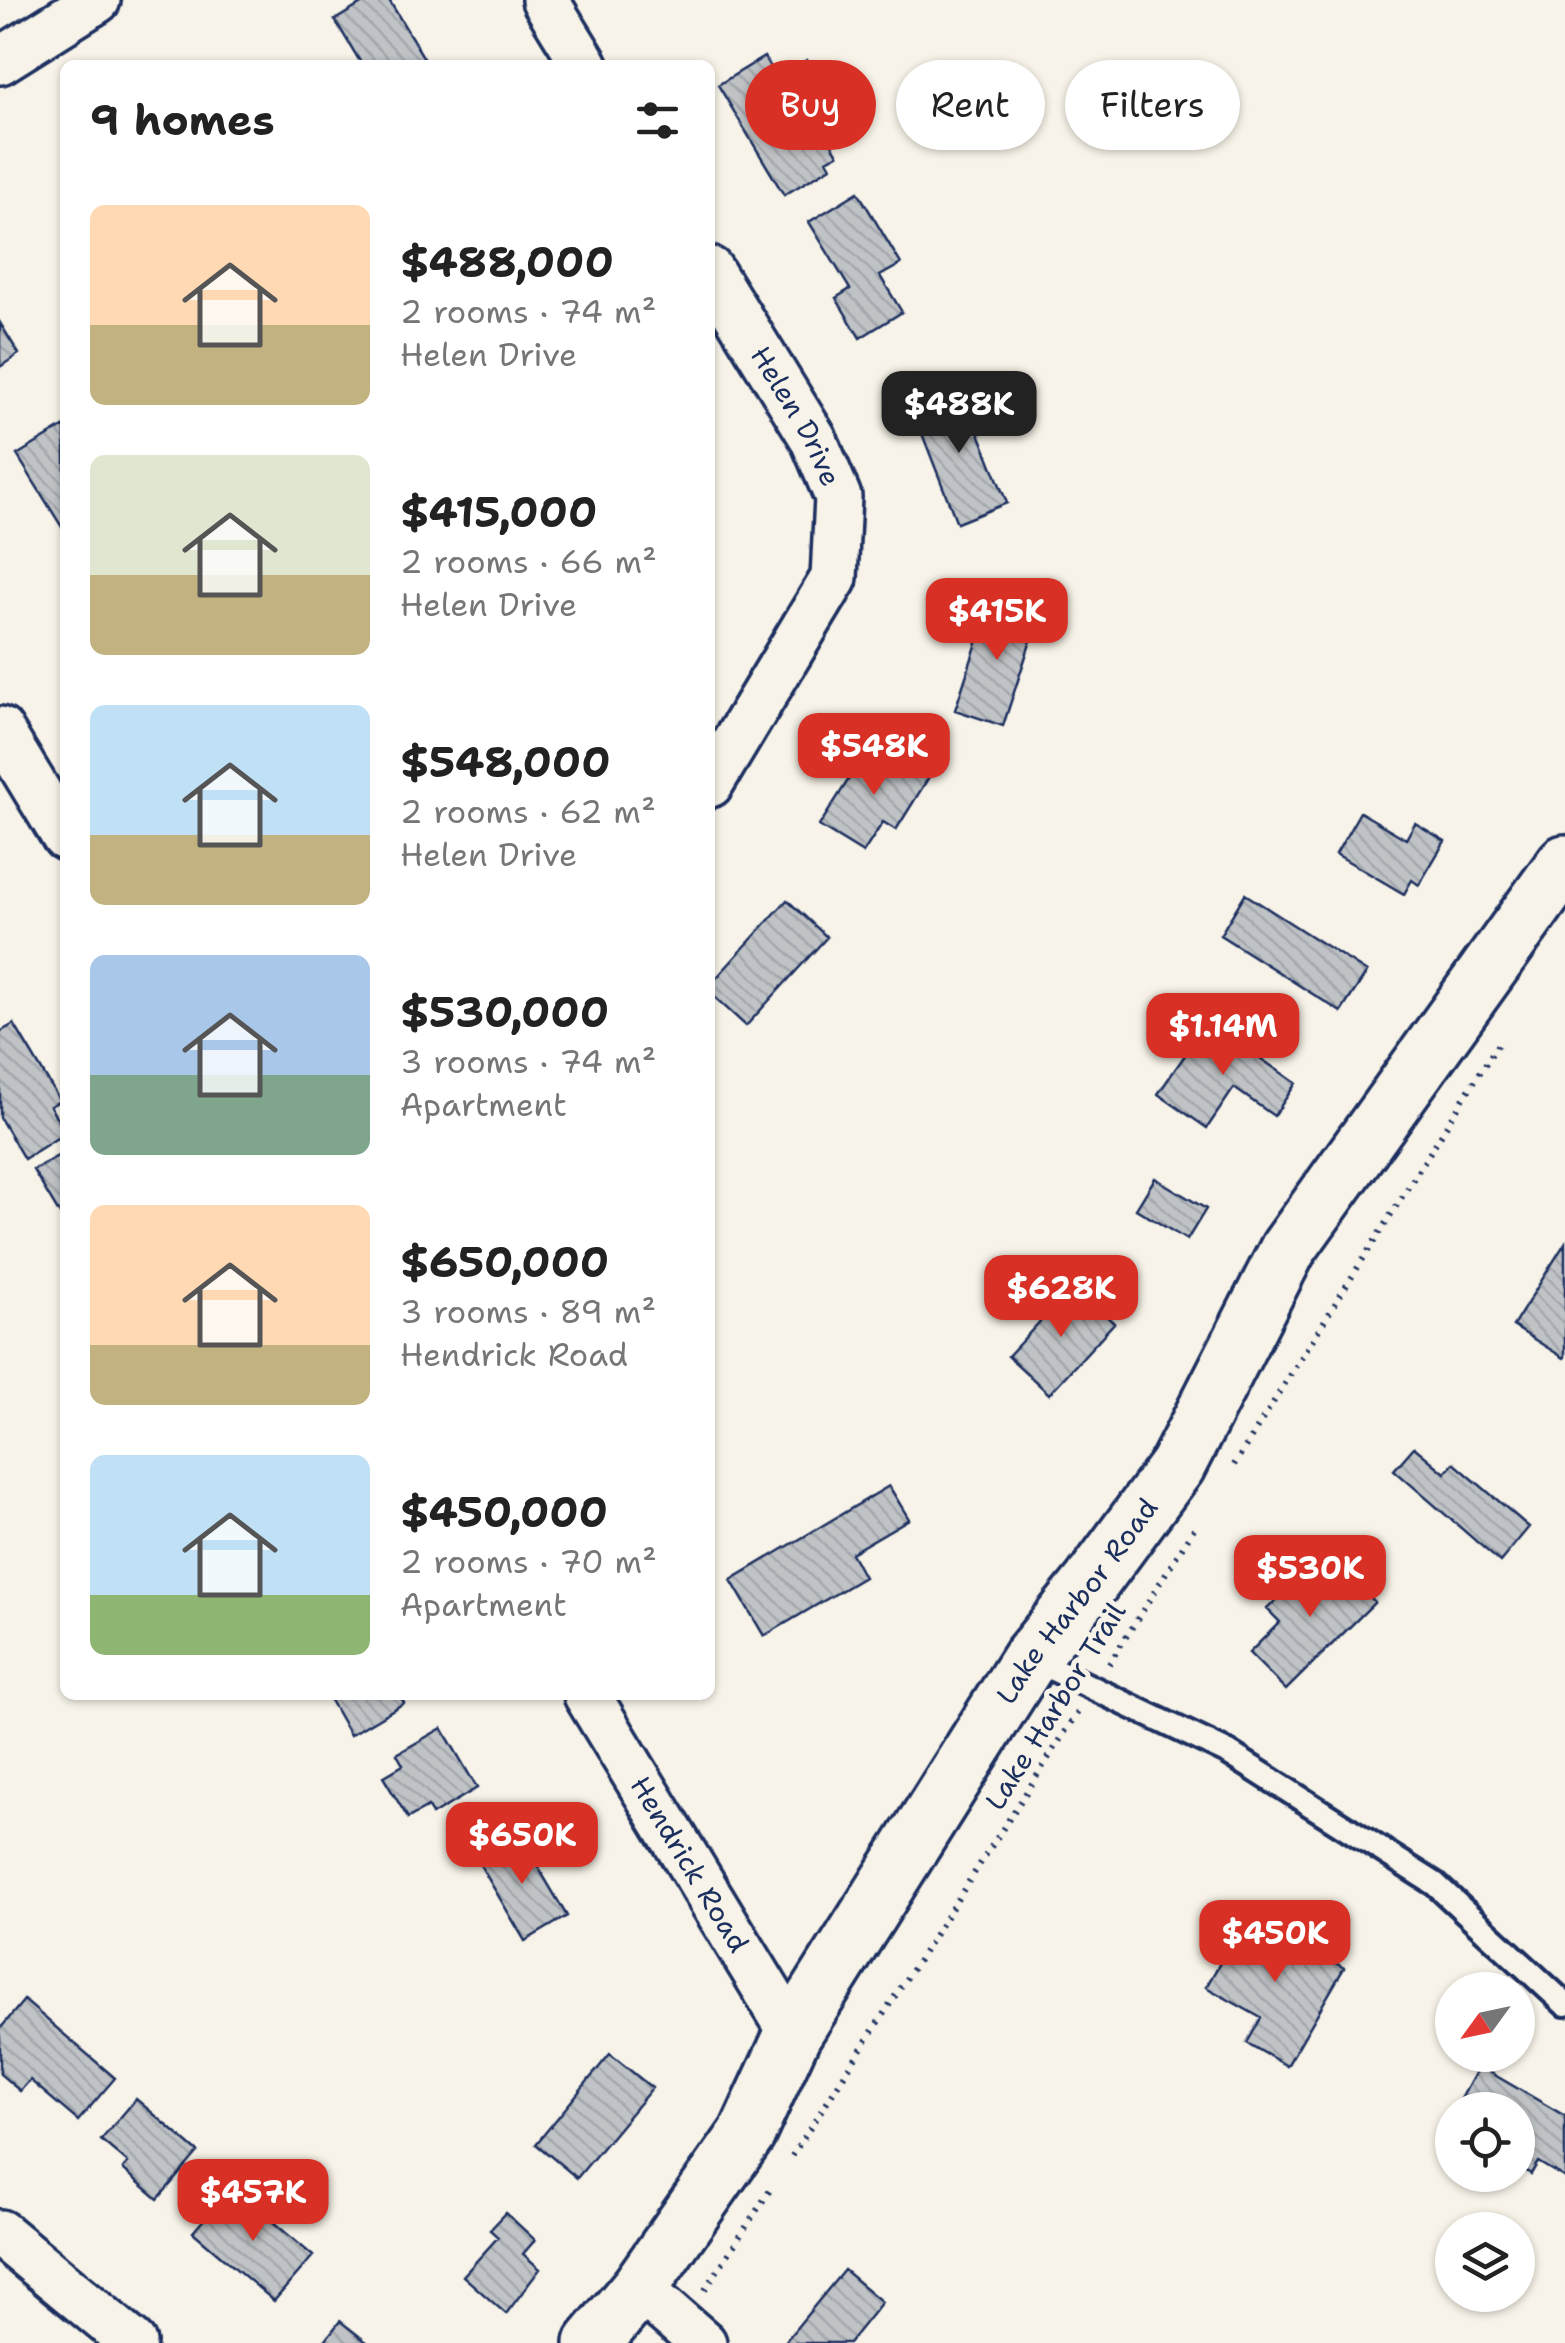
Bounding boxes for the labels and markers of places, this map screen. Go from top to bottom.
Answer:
pin: $488K [889,371,1029,456]
pin: $415K [927,578,1067,663]
pin: $548K [804,713,944,798]
pin: $1.14M [1142,993,1304,1078]
pin: $628K [991,1255,1131,1340]
pin: $530K [1240,1535,1380,1620]
pin: $650K [452,1802,592,1887]
pin: $450K [1205,1900,1345,1985]
pin: $457K [183,2159,323,2244]

